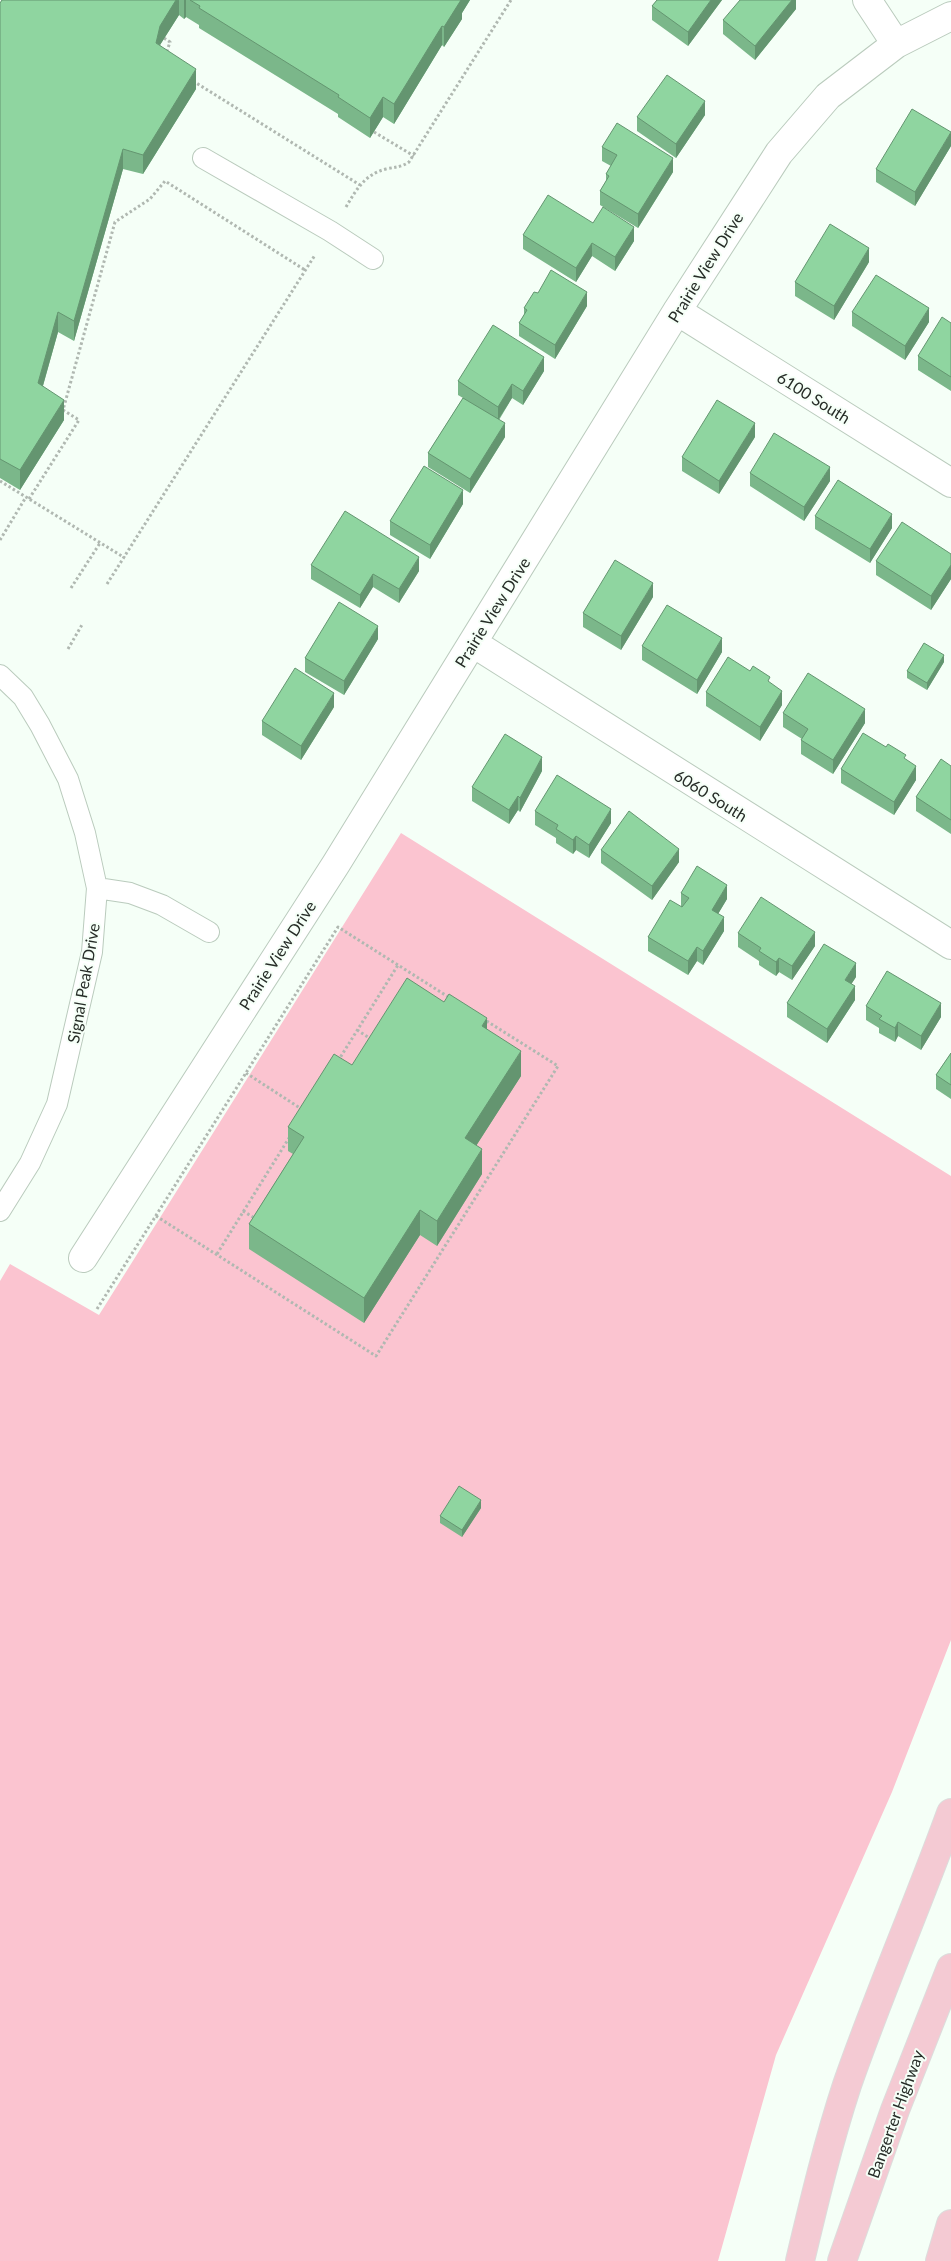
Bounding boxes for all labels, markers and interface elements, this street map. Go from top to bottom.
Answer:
street label: Prairie View Drive [664,208,746,326]
street label: 6100 South [774,367,854,427]
street label: Prairie View Drive [451,553,533,671]
street label: 6060 South [671,765,751,825]
street label: Prairie View Drive [235,897,319,1013]
street label: Signal Peak Drive [63,922,103,1044]
street label: Bangerter Highway [863,2047,927,2181]

